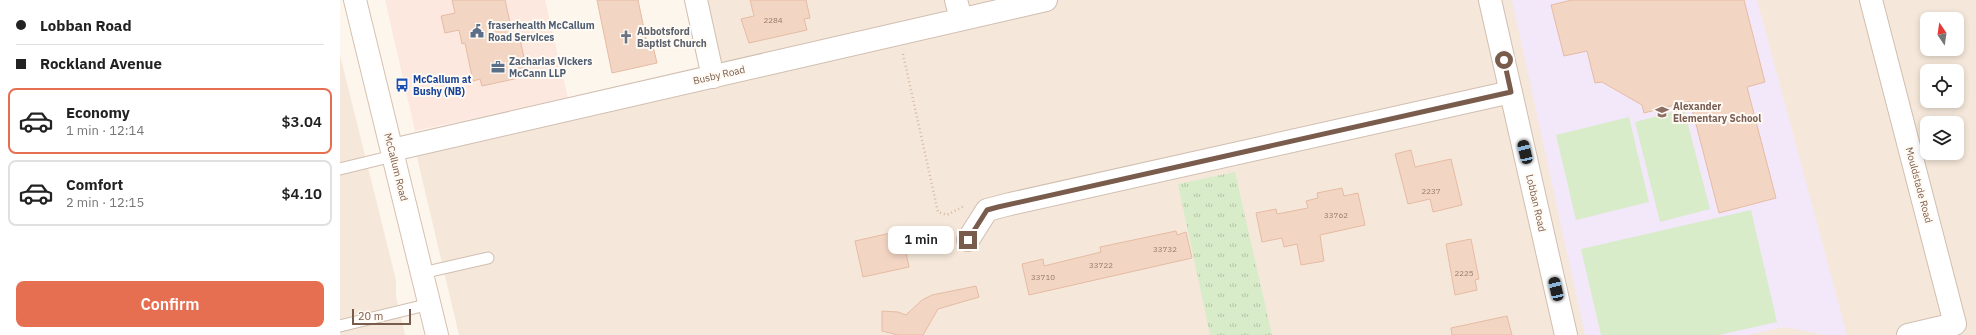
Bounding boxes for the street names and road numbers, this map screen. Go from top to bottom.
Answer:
street label: Busby Road [692,63,746,87]
street label: McCallum Road [381,132,411,202]
street label: Mouldstade Road [1903,146,1935,224]
street label: Lobban Road [1523,173,1549,233]

